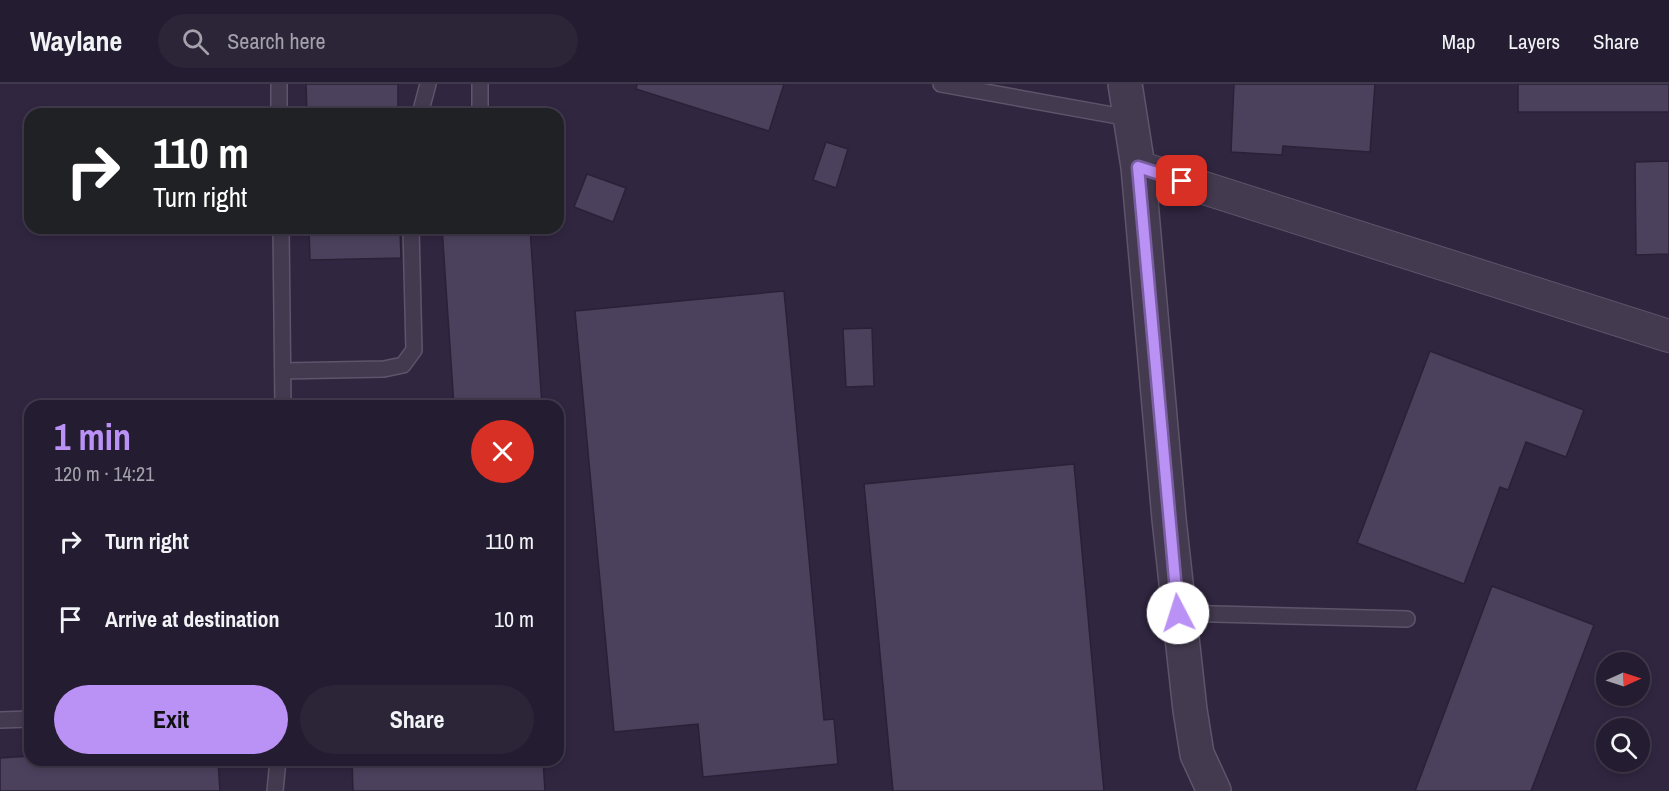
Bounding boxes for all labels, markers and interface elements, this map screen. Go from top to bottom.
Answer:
search box [158,14,578,68]
text: Waylane [30,22,122,60]
icon: search [179,25,212,58]
text: Search here [227,26,326,56]
text: Map [1442,27,1475,56]
text: Layers [1508,27,1560,56]
text: Share [1593,27,1639,56]
text: 110 m [153,125,249,181]
icon: right [54,132,132,210]
pin [1156,155,1207,206]
icon: arrive [1165,164,1198,197]
text: Turn right [153,179,247,215]
text: 1 min [54,413,131,461]
button: close [471,420,534,483]
text: 120 m · 14:21 [54,460,154,487]
icon: right [54,525,87,558]
text: Turn right [105,526,189,556]
text: 110 m [485,526,534,556]
position arrow [1146,581,1210,645]
icon: arrive [54,603,87,636]
text: Arrive at destination [105,604,279,634]
text: 10 m [494,604,534,634]
north arrow [1596,652,1650,706]
map controls [1596,652,1650,772]
button: Exit [54,685,288,754]
button: Share [300,685,534,754]
button: search [1596,718,1650,772]

